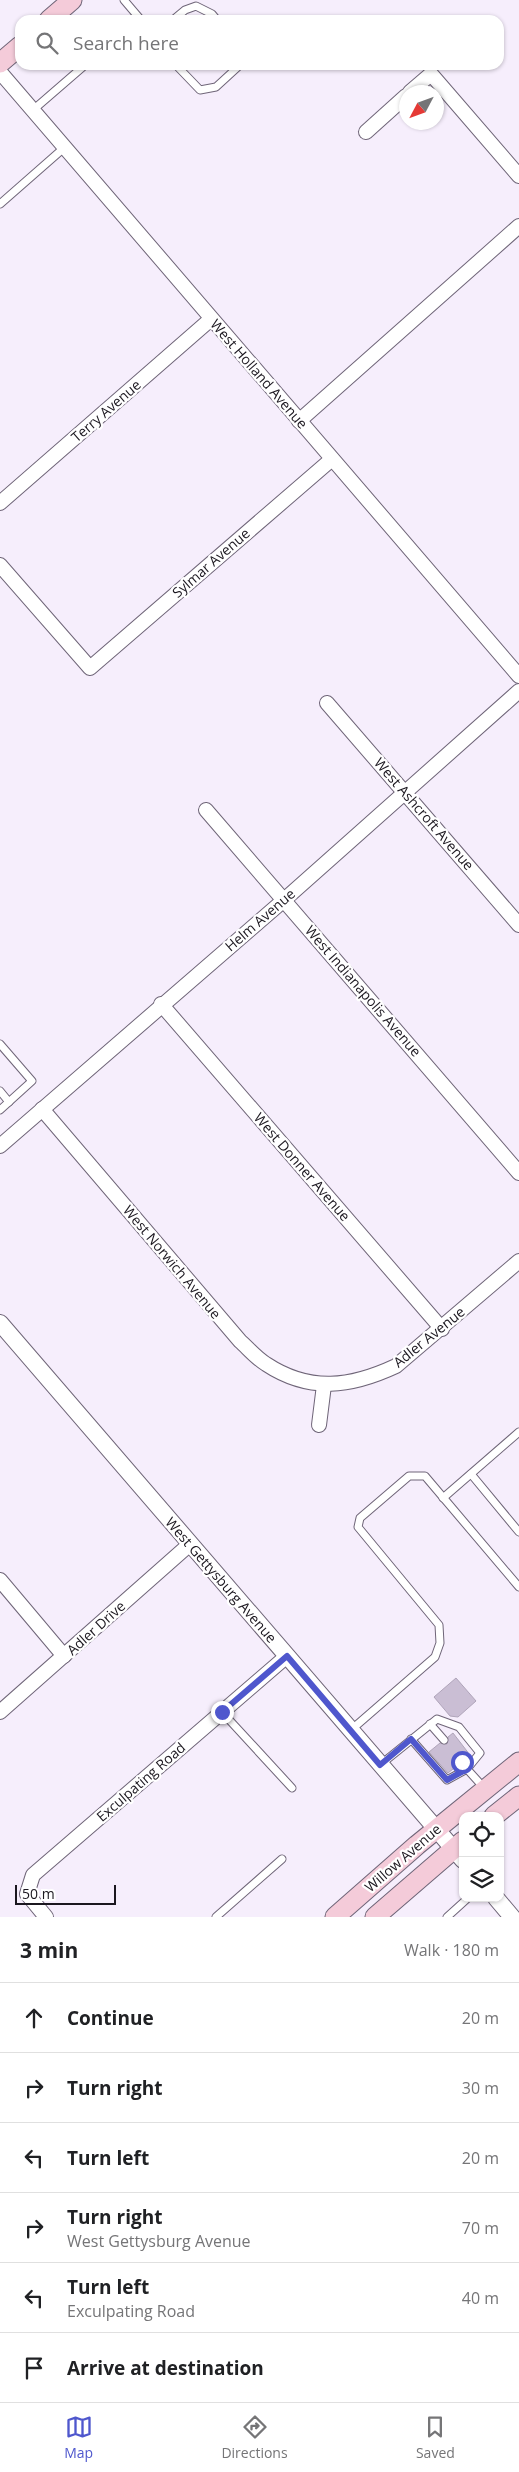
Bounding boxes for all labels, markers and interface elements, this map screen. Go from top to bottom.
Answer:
search box [15,15,504,70]
icon: search [33,29,61,57]
text: Search here [73,30,179,56]
north arrow [399,85,444,130]
street label: West Holland Avenue [207,315,312,433]
street label: Terry Avenue [67,375,145,446]
street label: Sylmar Avenue [168,524,254,602]
street label: West Ashcroft Avenue [370,753,479,874]
street label: Helm Avenue [221,884,299,955]
street label: West Indianapolis Avenue [301,921,426,1060]
street label: West Donner Avenue [250,1108,355,1225]
street label: West Norwich Avenue [119,1201,226,1323]
street label: Adler Avenue [389,1302,469,1371]
street label: West Gettysburg Avenue [162,1513,281,1647]
street label: Adler Drive [62,1596,129,1659]
route end [211,1701,234,1724]
street label: Exculpating Road [92,1738,189,1826]
route start [451,1751,474,1774]
map controls [459,1812,504,1902]
button: locate [459,1812,504,1857]
street label: Willow Avenue [361,1819,445,1896]
button: layers [459,1857,504,1902]
scale bar [15,1882,116,1905]
text: 50 m [22,1884,55,1903]
text: 3 min [20,1936,78,1964]
text: Walk · 180 m [404,1939,499,1961]
icon: ahead [20,2004,48,2032]
text: Continue [67,2005,154,2031]
text: 20 m [462,2007,499,2029]
icon: right [20,2074,48,2102]
text: Turn right [67,2075,162,2101]
text: 30 m [462,2077,499,2099]
icon: left [20,2144,48,2172]
text: Turn left [67,2145,149,2171]
text: 20 m [462,2147,499,2169]
text: Turn right [67,2204,162,2230]
icon: right [20,2214,48,2242]
text: 70 m [462,2217,499,2239]
text: West Gettysburg Avenue [67,2230,251,2252]
text: Turn left [67,2274,149,2300]
icon: left [20,2284,48,2312]
text: 40 m [462,2287,499,2309]
text: Exculpating Road [67,2300,195,2322]
icon: arrive [20,2354,48,2382]
text: Arrive at destination [67,2355,264,2381]
tab: Map [64,2413,93,2462]
tab: Directions [221,2413,288,2462]
tab: Saved [416,2413,455,2462]

